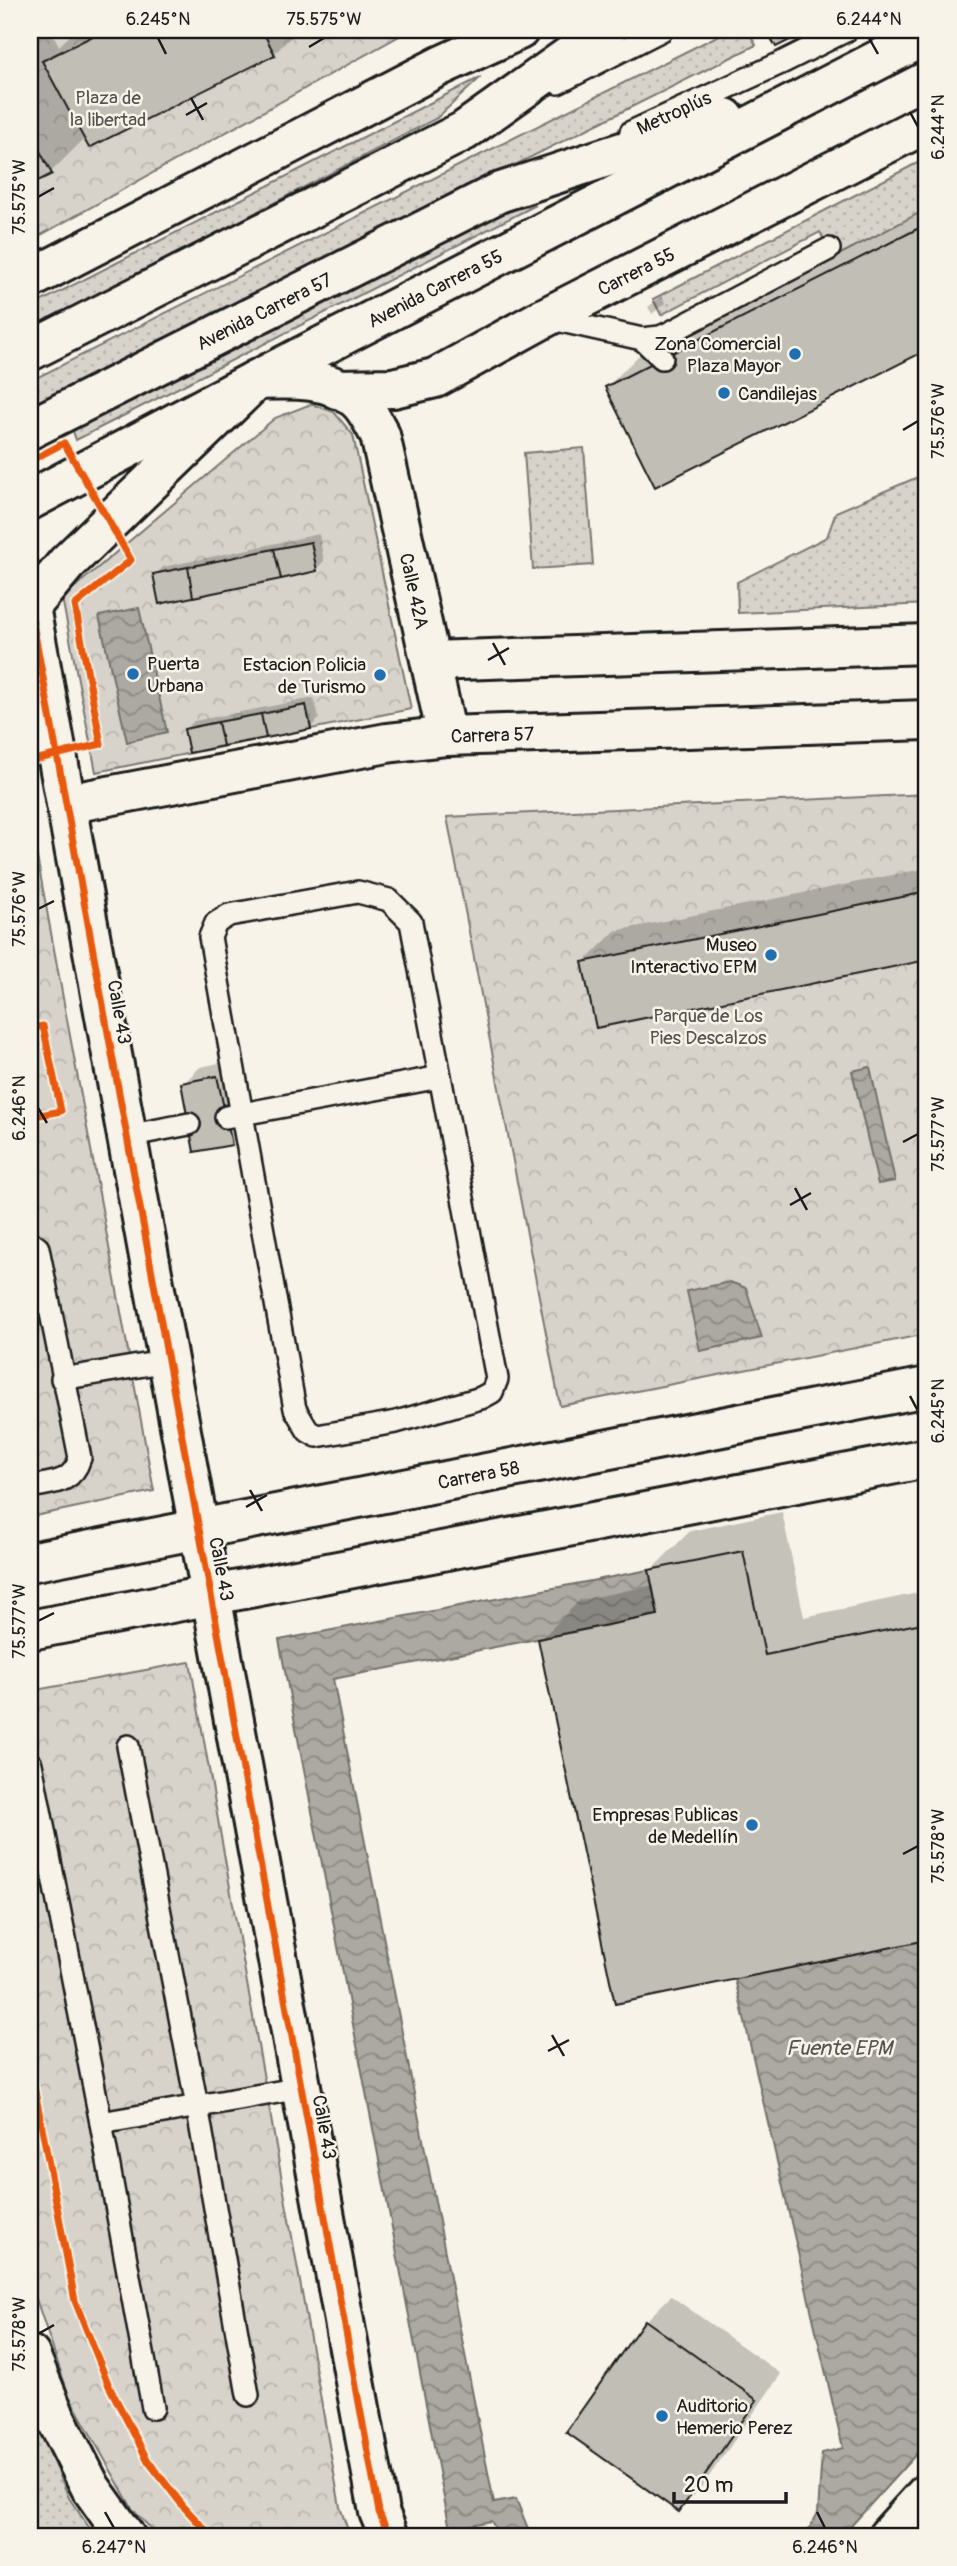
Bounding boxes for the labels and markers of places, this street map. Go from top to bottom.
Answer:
place label: Zona Comercial Plaza Mayor [654,332,781,378]
marker: Zona Comercial Plaza Mayor [787,346,803,362]
place label: Candilejas [738,382,818,406]
marker: Candilejas [716,385,732,401]
place label: Puerta Urbana [147,652,204,698]
place label: Estacion Policia de Turismo [243,653,366,699]
marker: Puerta Urbana [125,666,141,682]
marker: Estacion Policia de Turismo [372,667,388,683]
place label: Museo Interactivo EPM [630,933,757,979]
marker: Museo Interactivo EPM [763,947,779,963]
place label: Empresas Publicas de Medellín [592,1803,738,1849]
marker: Empresas Publicas de Medellín [744,1817,760,1833]
place label: Auditorio Hemerio Perez [676,2394,793,2440]
marker: Auditorio Hemerio Perez [654,2408,670,2424]

